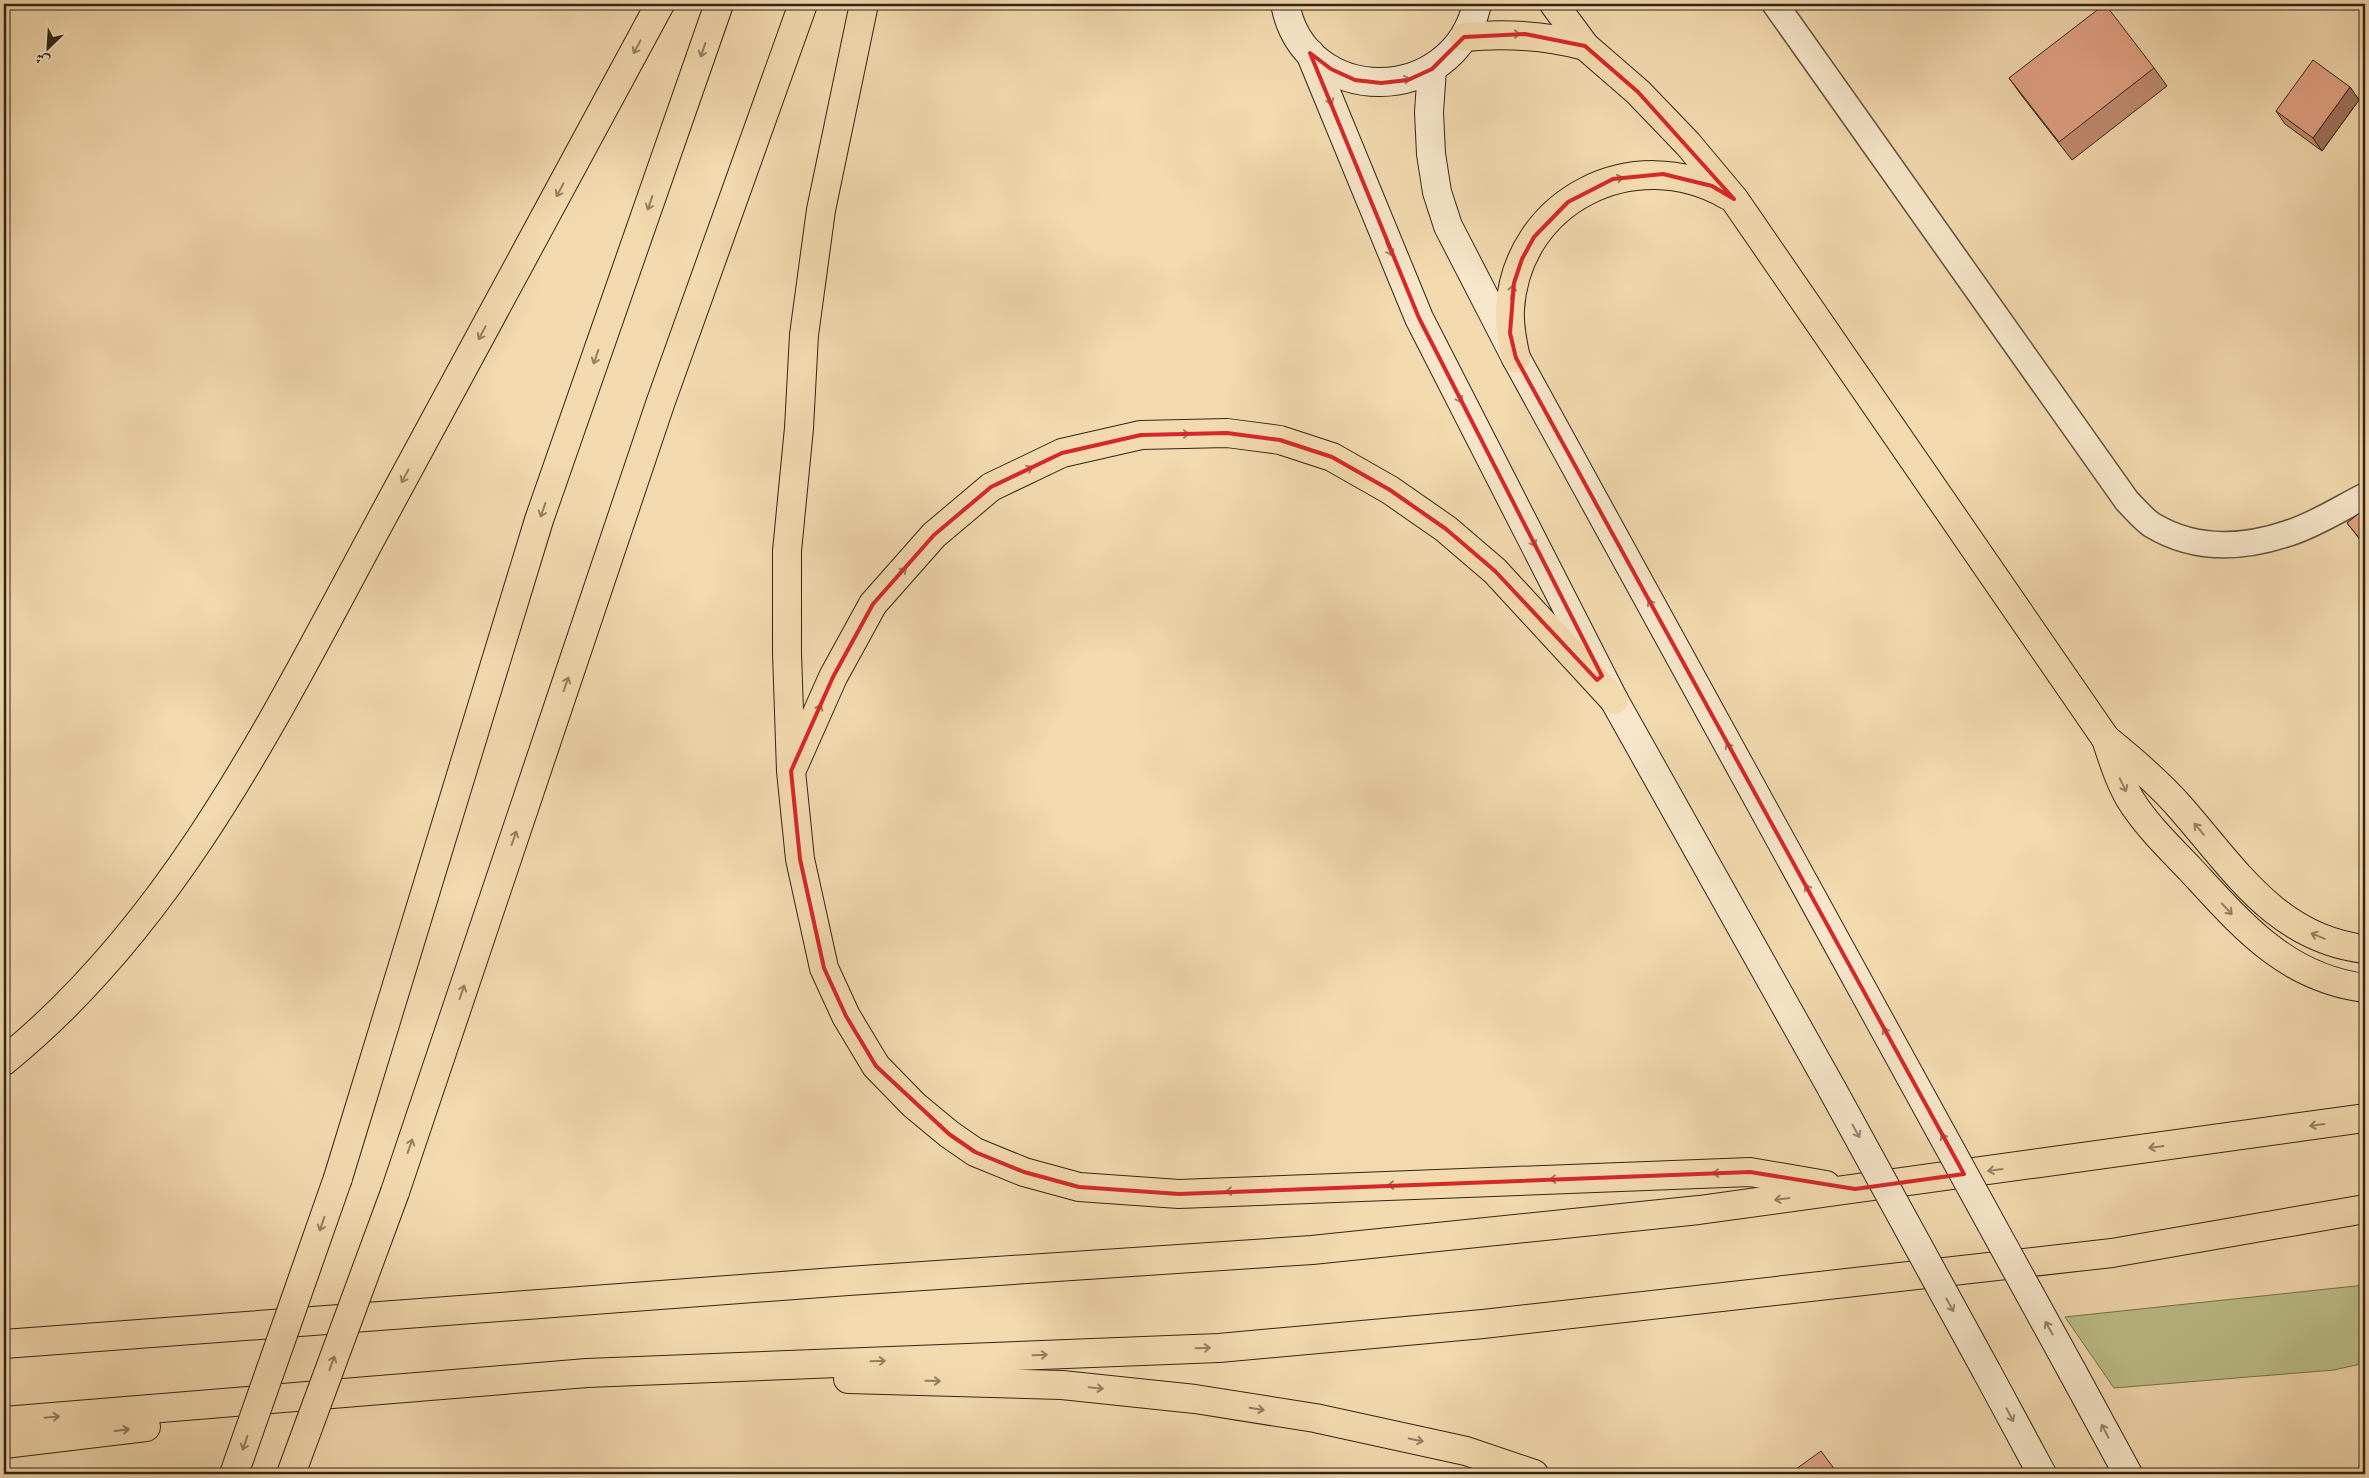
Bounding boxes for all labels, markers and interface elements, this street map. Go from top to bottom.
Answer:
north arrow [22,22,72,72]
one-way arrow [1504,29,1520,39]
one-way arrow [632,39,641,54]
one-way arrow [698,42,707,57]
text: ش [33,48,53,70]
one-way arrow [1395,74,1411,84]
one-way arrow [1324,90,1334,105]
one-way arrow [1608,174,1624,184]
one-way arrow [554,182,564,197]
one-way arrow [644,195,654,211]
one-way arrow [1385,241,1395,256]
one-way arrow [1508,285,1518,301]
one-way arrow [477,325,487,340]
one-way arrow [591,348,600,364]
one-way arrow [1454,388,1463,403]
one-way arrow [1174,429,1190,439]
one-way arrow [1018,465,1033,475]
one-way arrow [400,468,410,483]
one-way arrow [538,502,547,518]
one-way arrow [1527,533,1537,548]
one-way arrow [896,566,907,579]
one-way arrow [1647,599,1657,614]
one-way arrow [561,676,571,692]
one-way arrow [813,704,823,719]
one-way arrow [1725,742,1735,756]
one-way arrow [2118,777,2128,792]
one-way arrow [2193,823,2204,836]
one-way arrow [510,831,519,846]
one-way arrow [1803,884,1813,899]
one-way arrow [2221,902,2233,915]
one-way arrow [2311,931,2327,940]
one-way arrow [458,985,467,1000]
one-way arrow [1882,1026,1892,1041]
one-way arrow [2309,1120,2325,1130]
one-way arrow [1851,1124,1861,1138]
one-way arrow [1940,1132,1950,1147]
one-way arrow [406,1139,415,1154]
one-way arrow [2148,1142,2164,1152]
one-way arrow [1987,1165,2003,1175]
one-way arrow [1712,1168,1728,1178]
one-way arrow [1550,1174,1566,1184]
one-way arrow [1387,1181,1403,1190]
one-way arrow [1225,1187,1241,1196]
one-way arrow [1774,1194,1790,1204]
one-way arrow [317,1216,326,1231]
one-way arrow [1946,1297,1956,1311]
one-way arrow [2043,1322,2053,1336]
one-way arrow [1194,1344,1210,1353]
one-way arrow [1032,1350,1048,1360]
one-way arrow [328,1356,337,1371]
one-way arrow [870,1357,886,1366]
one-way arrow [925,1377,941,1386]
one-way arrow [1087,1383,1103,1393]
one-way arrow [1249,1404,1265,1414]
one-way arrow [2005,1407,2015,1422]
one-way arrow [44,1412,60,1421]
one-way arrow [2100,1424,2110,1439]
one-way arrow [113,1425,129,1435]
one-way arrow [240,1435,249,1451]
one-way arrow [1408,1436,1424,1445]

